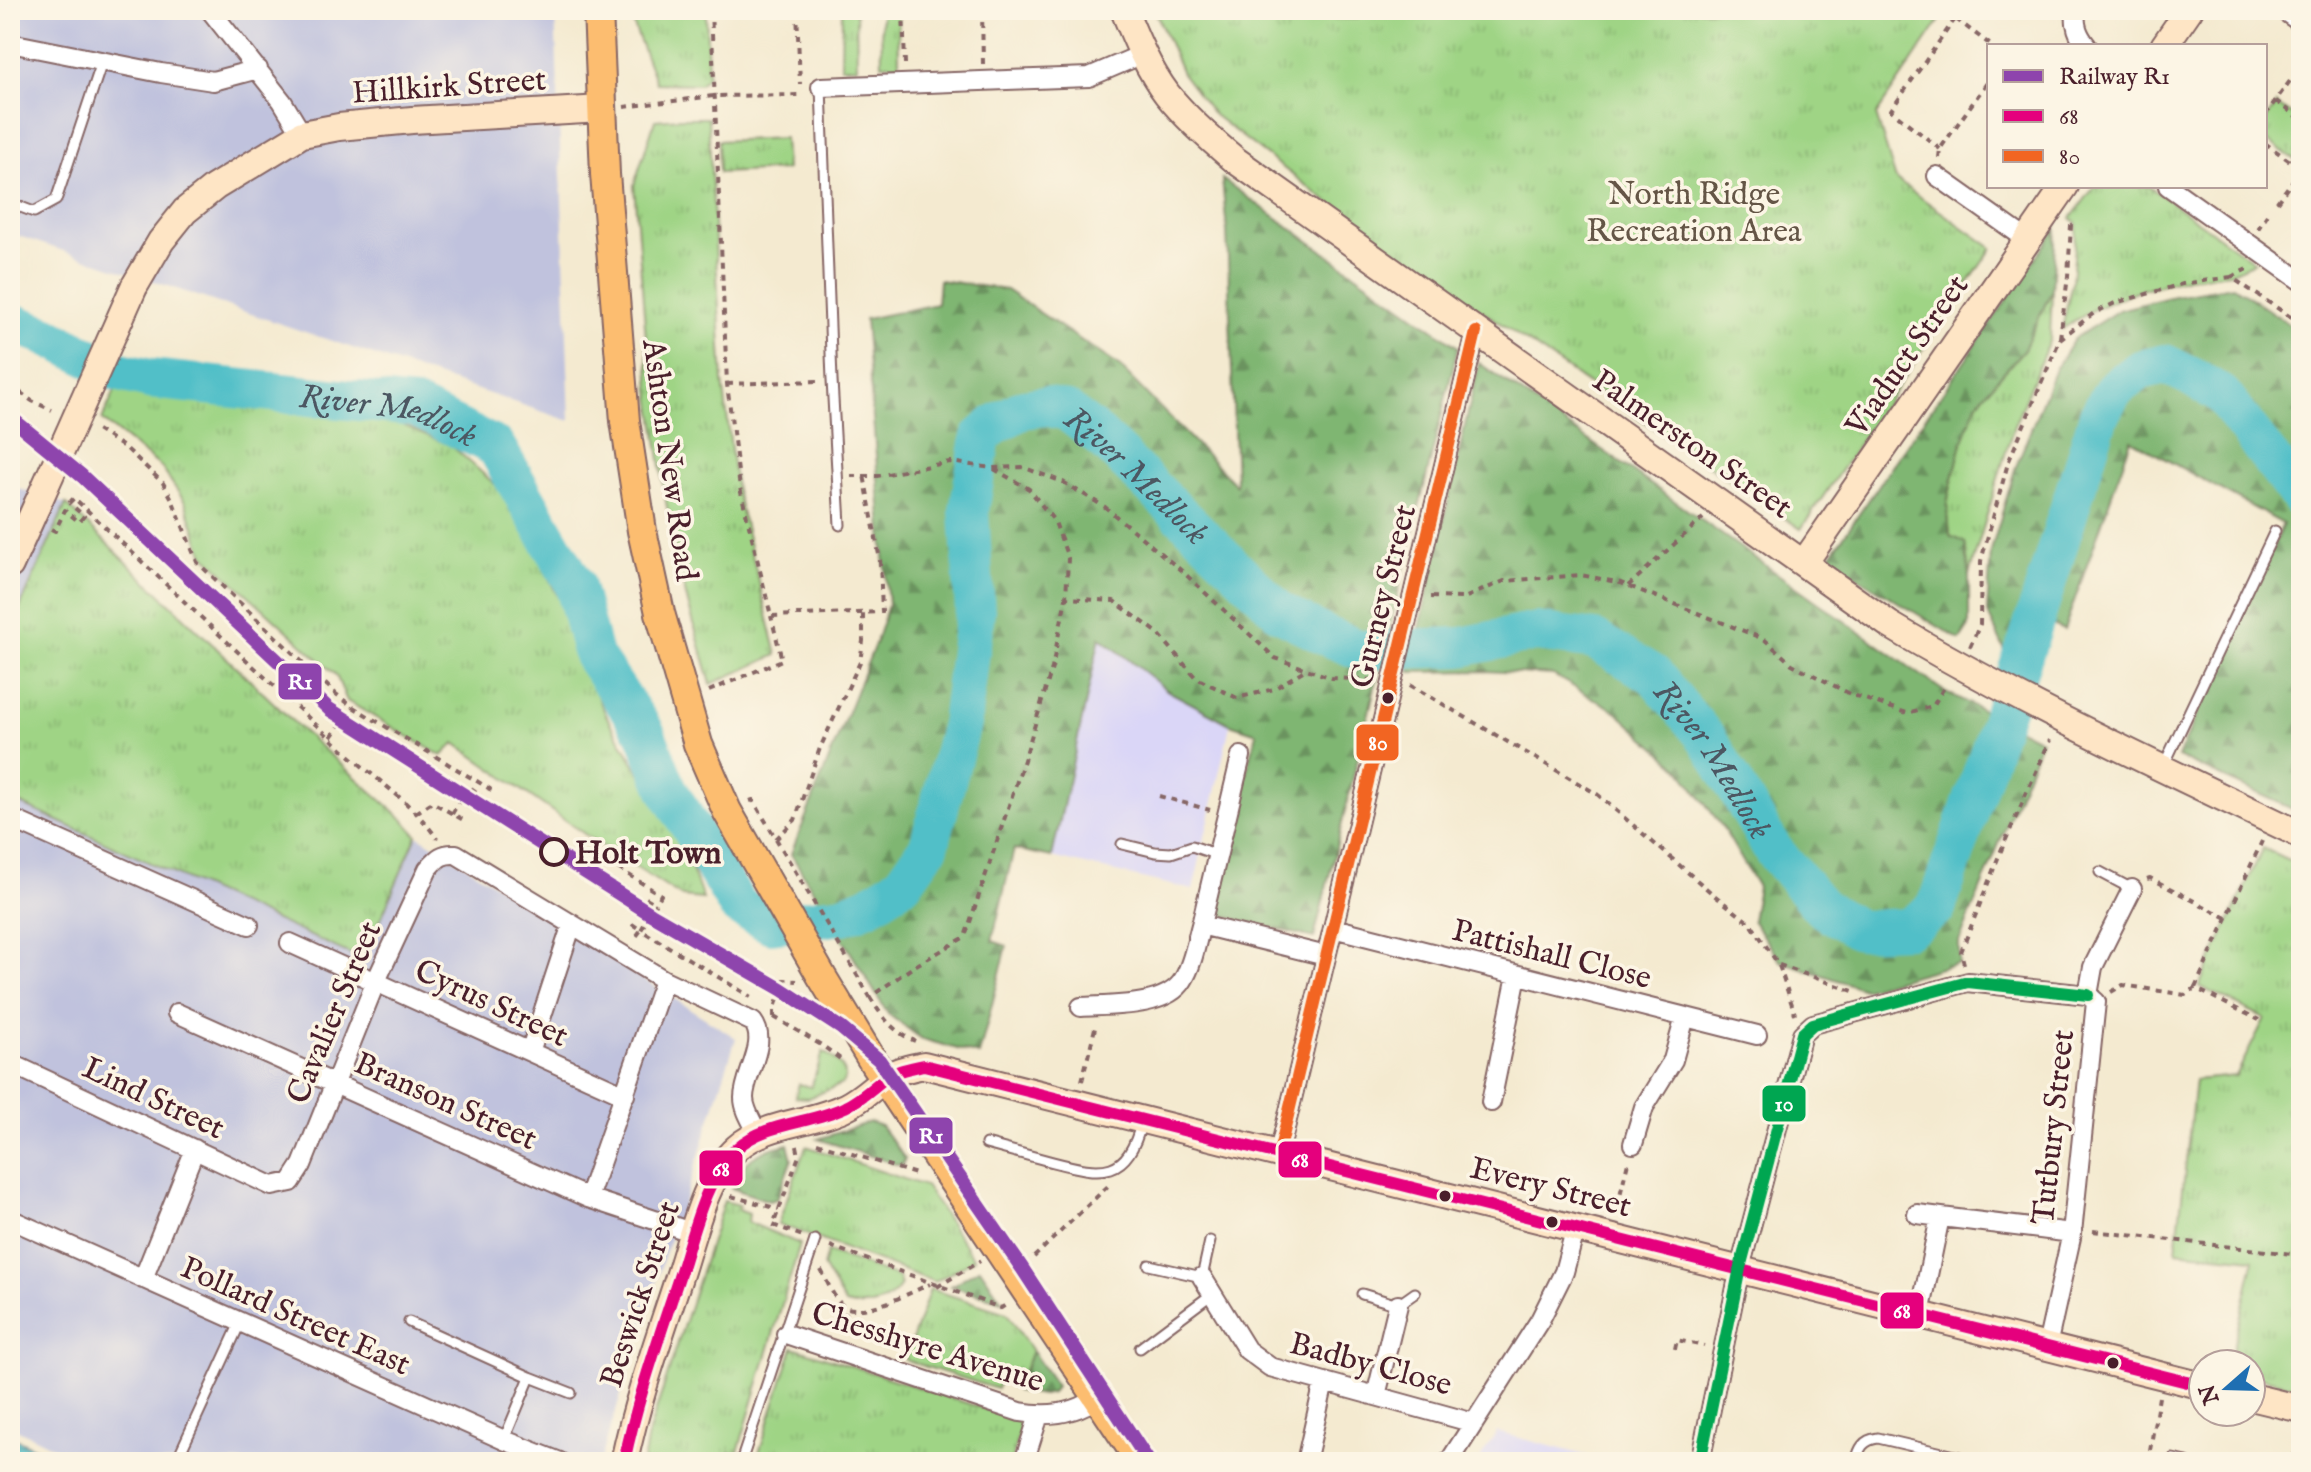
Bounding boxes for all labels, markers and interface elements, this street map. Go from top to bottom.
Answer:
legend [1987,44,2267,188]
street label: Hillkirk Street [351,60,548,115]
text: Railway R1 [2059,62,2170,93]
text: 68 [2059,102,2079,133]
text: 80 [2059,142,2080,173]
park label: North Ridge Recreation Area [1586,175,1802,253]
street label: Viaduct Street [1837,268,1979,446]
street label: Ashton New Road [631,336,706,585]
street label: Palmerston Street [1584,361,1799,529]
water label: River Medlock [297,376,484,459]
water label: River Medlock [1055,398,1217,555]
street label: Gurney Street [1342,501,1427,693]
line badge: R1 [277,662,323,701]
text: R1 [288,669,312,697]
water label: River Medlock [1643,672,1781,848]
unlabelled marker [1380,690,1396,706]
line badge: 80 [1355,723,1400,762]
text: 80 [1368,730,1388,758]
place label: Holt Town [575,834,721,875]
marker: Holt Town [540,838,568,866]
street label: Pattishall Close [1448,911,1655,1000]
street label: Cavalier Street [278,915,392,1110]
street label: Cyrus Street [408,951,574,1058]
street label: Tutbury Street [2024,1028,2085,1227]
street label: Branson Street [347,1044,543,1161]
street label: Lind Street [75,1049,230,1150]
line badge: 10 [1761,1084,1807,1123]
text: 10 [1775,1091,1794,1119]
line badge: R1 [908,1116,954,1155]
text: R1 [919,1123,943,1151]
line badge: 68 [1277,1140,1323,1179]
text: 68 [1291,1147,1309,1175]
line badge: 68 [698,1149,744,1187]
street label: Every Street [1466,1149,1635,1228]
text: 68 [712,1156,730,1184]
unlabelled marker [1437,1188,1453,1204]
street label: Beswick Street [592,1196,691,1393]
unlabelled marker [1544,1214,1560,1230]
street label: Pollard Street East [174,1248,416,1386]
line badge: 68 [1879,1291,1925,1330]
street label: Chesshyre Avenue [806,1294,1048,1403]
text: 68 [1893,1298,1911,1326]
street label: Badby Close [1285,1324,1456,1407]
north arrow [2187,1348,2267,1428]
unlabelled marker [2105,1355,2121,1371]
text: N [2194,1380,2227,1409]

